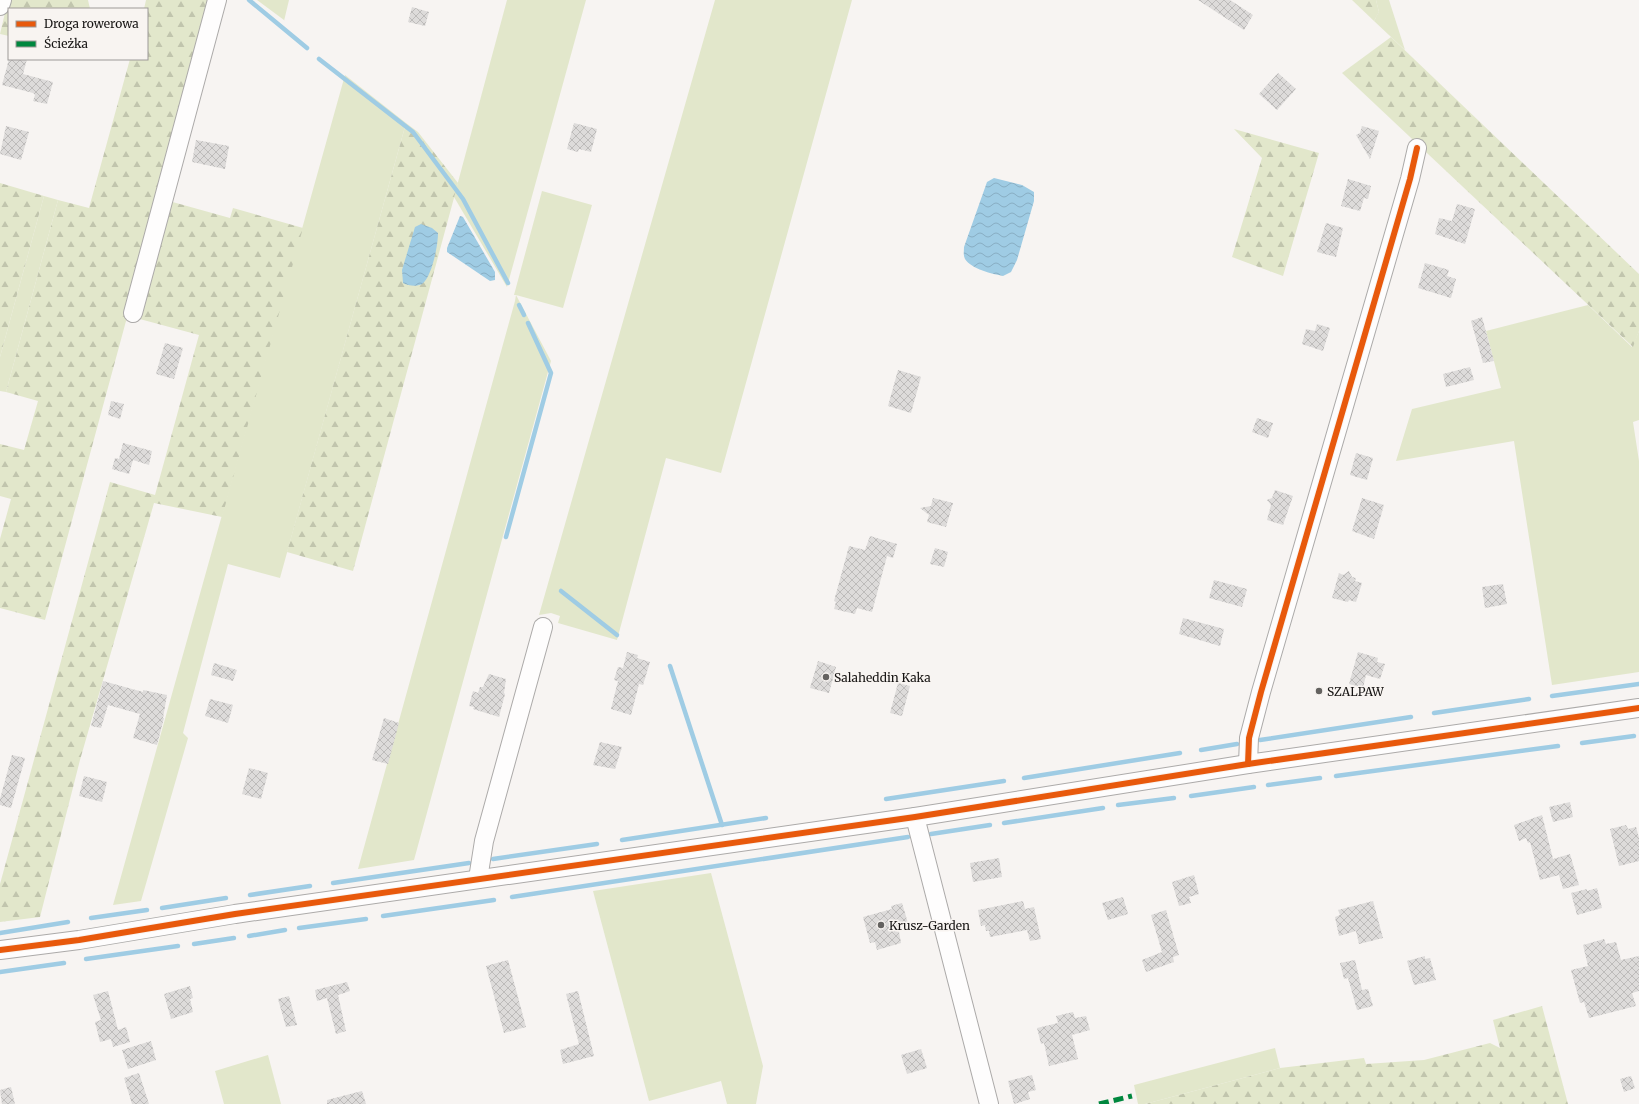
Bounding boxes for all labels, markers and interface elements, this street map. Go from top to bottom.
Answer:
legend [8,8,148,60]
text: Droga rowerowa [44,16,139,31]
text: Ścieżka [44,36,89,51]
place label: Salaheddin Kaka [834,670,931,685]
marker: Salaheddin Kaka [821,672,831,682]
place label: SZALPAW [1327,684,1385,699]
marker: SZALPAW [1314,686,1324,696]
place label: Krusz-Garden [889,918,970,933]
marker: Krusz-Garden [876,920,886,930]

